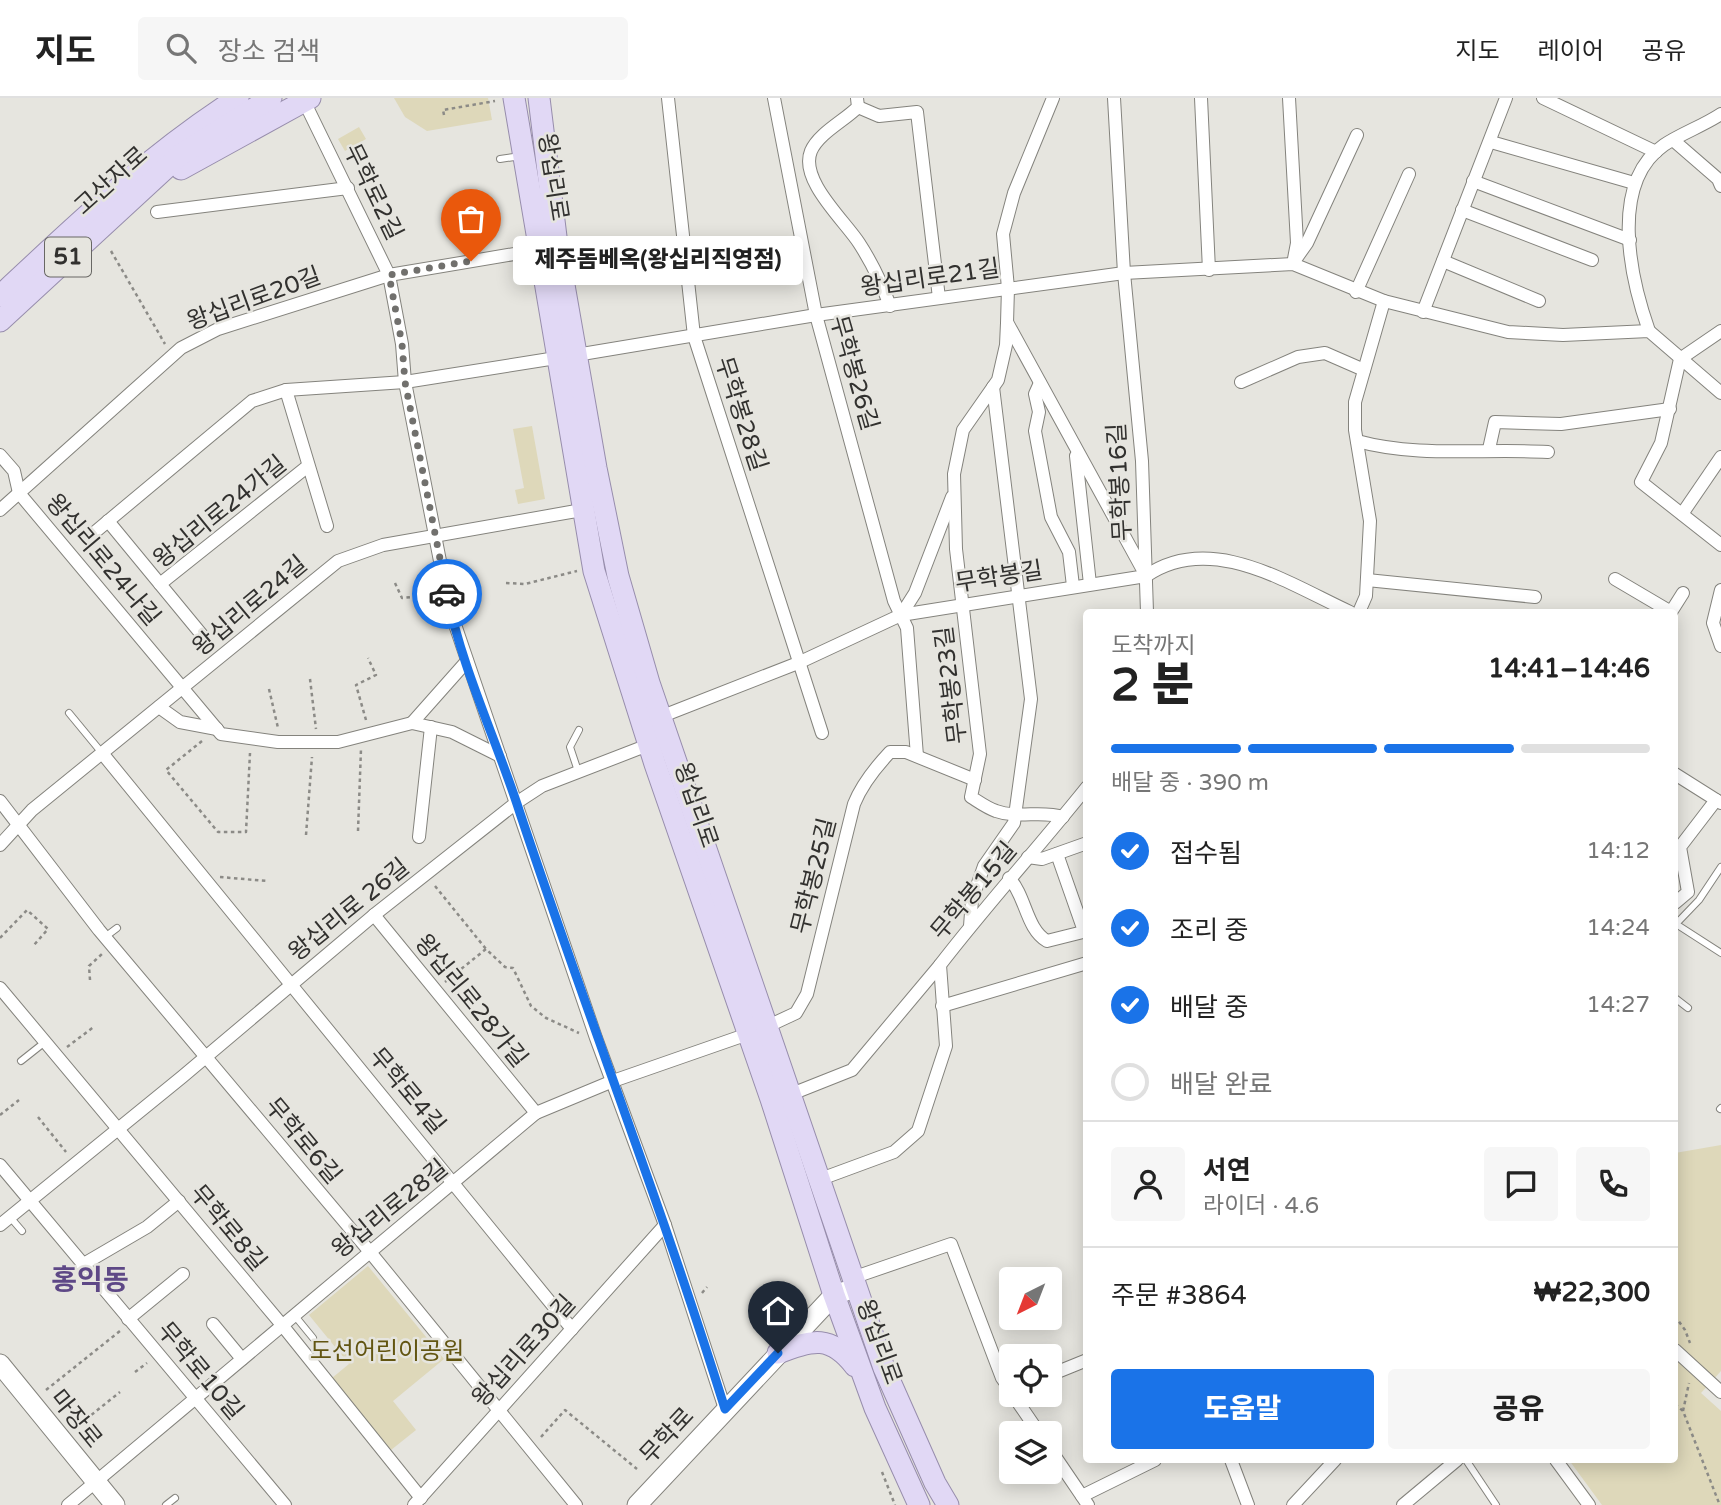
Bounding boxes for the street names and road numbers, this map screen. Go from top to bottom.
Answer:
street label: 왕십리로 [532,131,574,223]
street label: 무학로2길 [337,139,409,245]
street label: 고산자로 [68,141,154,221]
road number: 51 [45,238,91,276]
street label: 왕십리로21길 [858,254,1002,302]
street label: 왕십리로20길 [183,261,325,337]
street label: 무학봉26길 [824,312,884,434]
street label: 무학봉28길 [709,353,773,475]
street label: 무학봉16길 [1102,422,1138,542]
street label: 왕십리로24가길 [148,450,292,574]
street label: 왕십리로24나길 [40,488,166,632]
street label: 왕십리로24길 [187,550,313,662]
street label: 무학봉길 [953,556,1045,598]
street label: 무학봉23길 [929,624,973,746]
street label: 왕십리로 [668,759,724,851]
street label: 무학봉25길 [786,815,842,937]
street label: 무학봉15길 [925,836,1023,946]
street label: 왕십리로 26길 [283,853,415,967]
street label: 왕십리로28가길 [409,929,533,1073]
street label: 무학로4길 [363,1042,451,1140]
street label: 무학로6길 [259,1092,347,1190]
street label: 왕십리로28길 [326,1154,454,1264]
street label: 무학로8길 [184,1179,272,1277]
street label: 왕십리로30길 [466,1289,582,1413]
street label: 왕십리로 [850,1296,908,1388]
street label: 무학로10길 [151,1316,249,1426]
street label: 마장로 [44,1384,108,1454]
street label: 무학로 [634,1402,700,1470]

